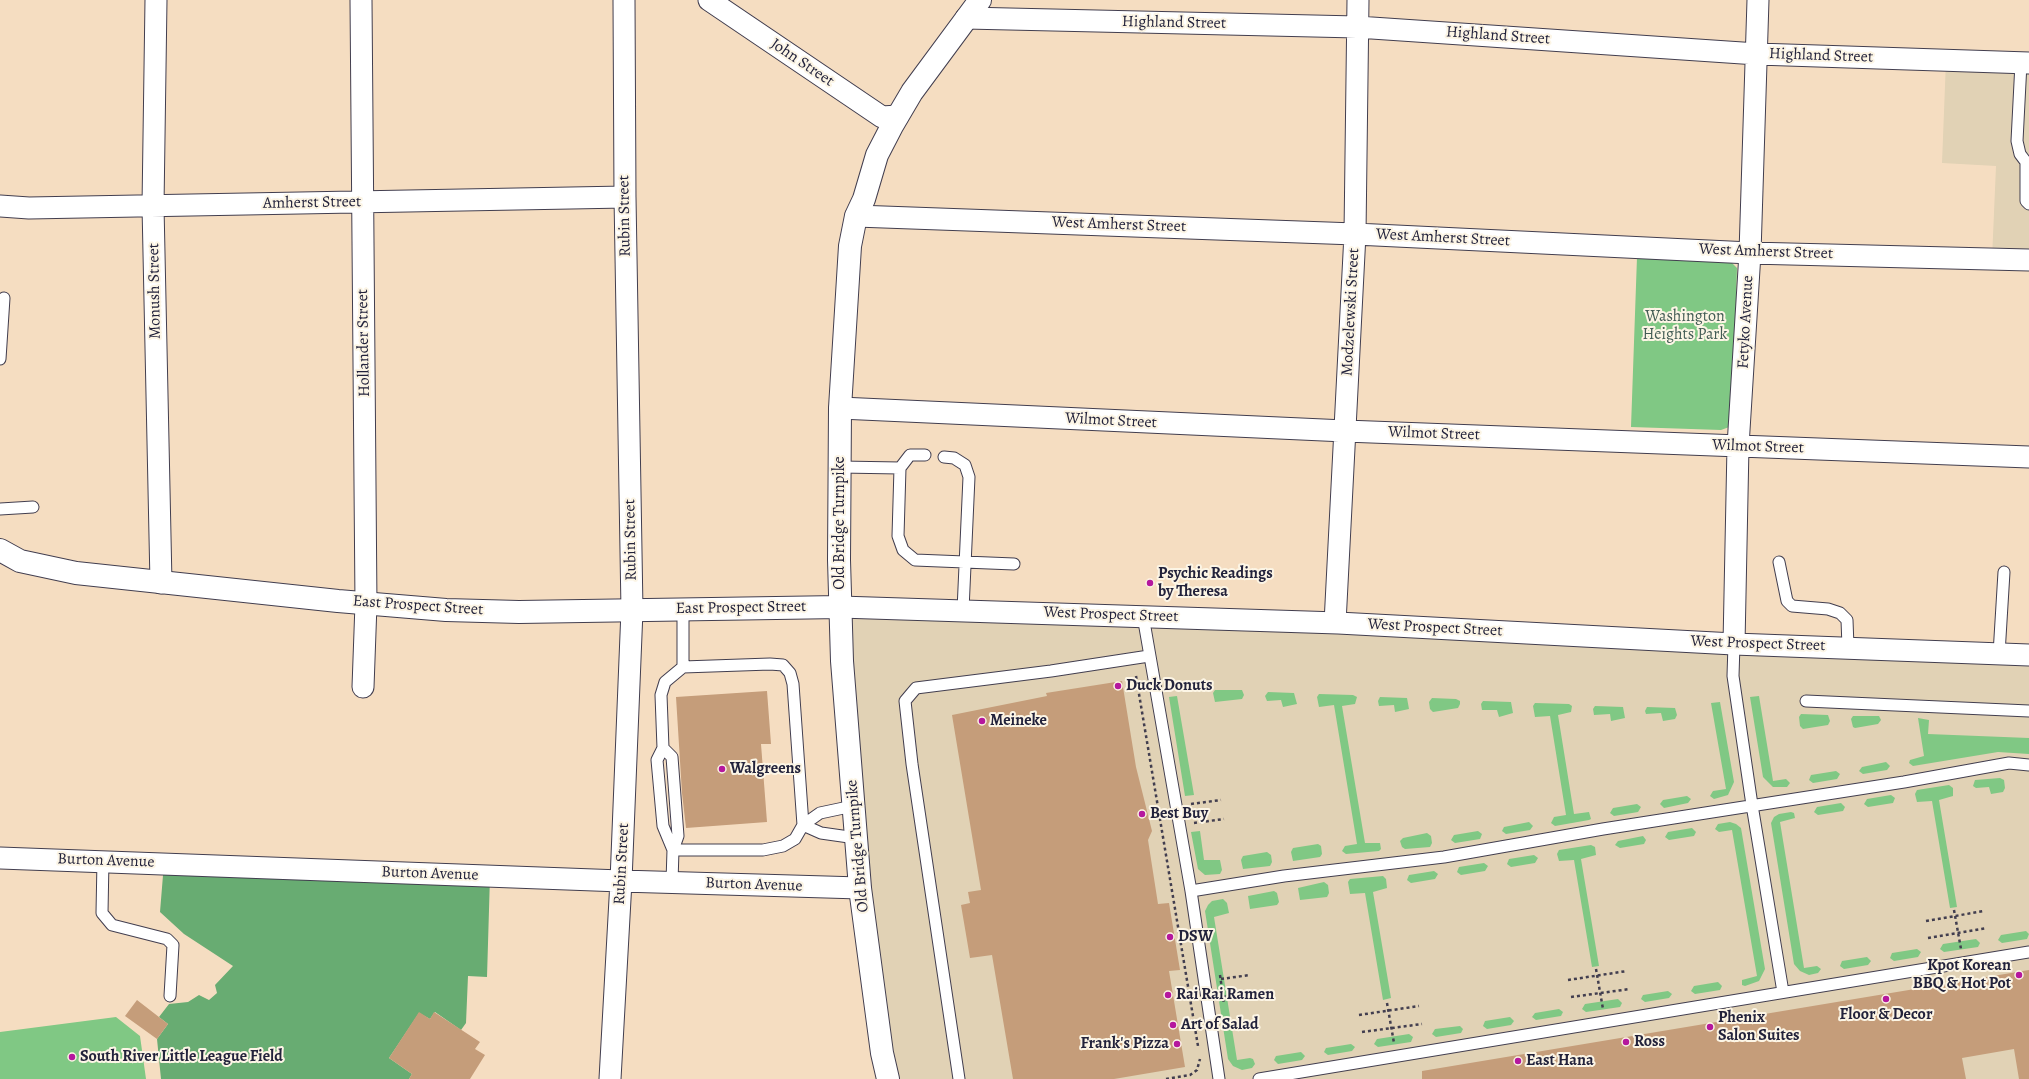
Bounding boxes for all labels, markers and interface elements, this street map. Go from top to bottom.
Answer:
street label: Highland Street [1122,12,1226,34]
street label: Highland Street [1445,23,1551,49]
street label: John Street [767,35,837,91]
street label: Highland Street [1769,45,1873,67]
street label: Rubin Street [615,175,635,257]
street label: Amherst Street [263,193,361,213]
street label: West Amherst Street [1052,213,1186,237]
street label: West Amherst Street [1376,225,1510,251]
street label: West Amherst Street [1699,240,1833,264]
street label: Monush Street [145,243,165,339]
street label: Modzelewski Street [1338,248,1364,376]
street label: Fetyko Avenue [1734,275,1758,369]
street label: Hollander Street [353,289,375,397]
park label: Washington Heights Park [1643,307,1727,345]
street label: Wilmot Street [1065,409,1157,433]
street label: Wilmot Street [1388,423,1480,445]
street label: Wilmot Street [1712,436,1804,458]
street label: Old Bridge Turnpike [830,456,850,590]
street label: Rubin Street [621,499,641,581]
place label: Psychic Readings by Theresa [1158,564,1273,602]
marker: Psychic Readings by Theresa [1145,578,1155,588]
street label: East Prospect Street [352,592,484,620]
street label: East Prospect Street [675,597,807,619]
street label: West Prospect Street [1043,603,1179,627]
street label: West Prospect Street [1367,615,1503,641]
street label: West Prospect Street [1690,632,1826,656]
place label: Duck Donuts [1126,676,1213,696]
marker: Duck Donuts [1113,681,1123,691]
place label: Meineke [990,711,1047,731]
marker: Meineke [977,716,987,726]
place label: Walgreens [730,759,801,779]
marker: Walgreens [717,764,727,774]
street label: Old Bridge Turnpike [843,779,873,913]
place label: Best Buy [1150,804,1208,824]
marker: Best Buy [1137,809,1147,819]
street label: Rubin Street [610,823,634,905]
street label: Burton Avenue [57,850,155,872]
street label: Burton Avenue [381,863,479,885]
street label: Burton Avenue [705,874,803,896]
place label: DSW [1178,927,1213,947]
marker: DSW [1165,932,1175,942]
place label: Kpot Korean BBQ & Hot Pot [1913,956,2011,994]
marker: Kpot Korean BBQ & Hot Pot [2014,970,2024,980]
place label: Rai Rai Ramen [1176,985,1274,1005]
marker: Rai Rai Ramen [1163,990,1173,1000]
marker: Floor & Decor [1881,994,1891,1004]
place label: Floor & Decor [1840,1005,1932,1025]
place label: Phenix Salon Suites [1718,1008,1800,1046]
place label: Art of Salad [1181,1015,1258,1035]
marker: Art of Salad [1168,1020,1178,1030]
marker: Phenix Salon Suites [1705,1022,1715,1032]
place label: Ross [1634,1032,1665,1052]
place label: Frank's Pizza [1080,1034,1169,1054]
marker: Ross [1621,1037,1631,1047]
marker: Frank's Pizza [1172,1039,1182,1049]
place label: South River Little League Field [80,1047,283,1067]
place label: East Hana [1526,1051,1594,1071]
marker: South River Little League Field [67,1052,77,1062]
marker: East Hana [1513,1056,1523,1066]

